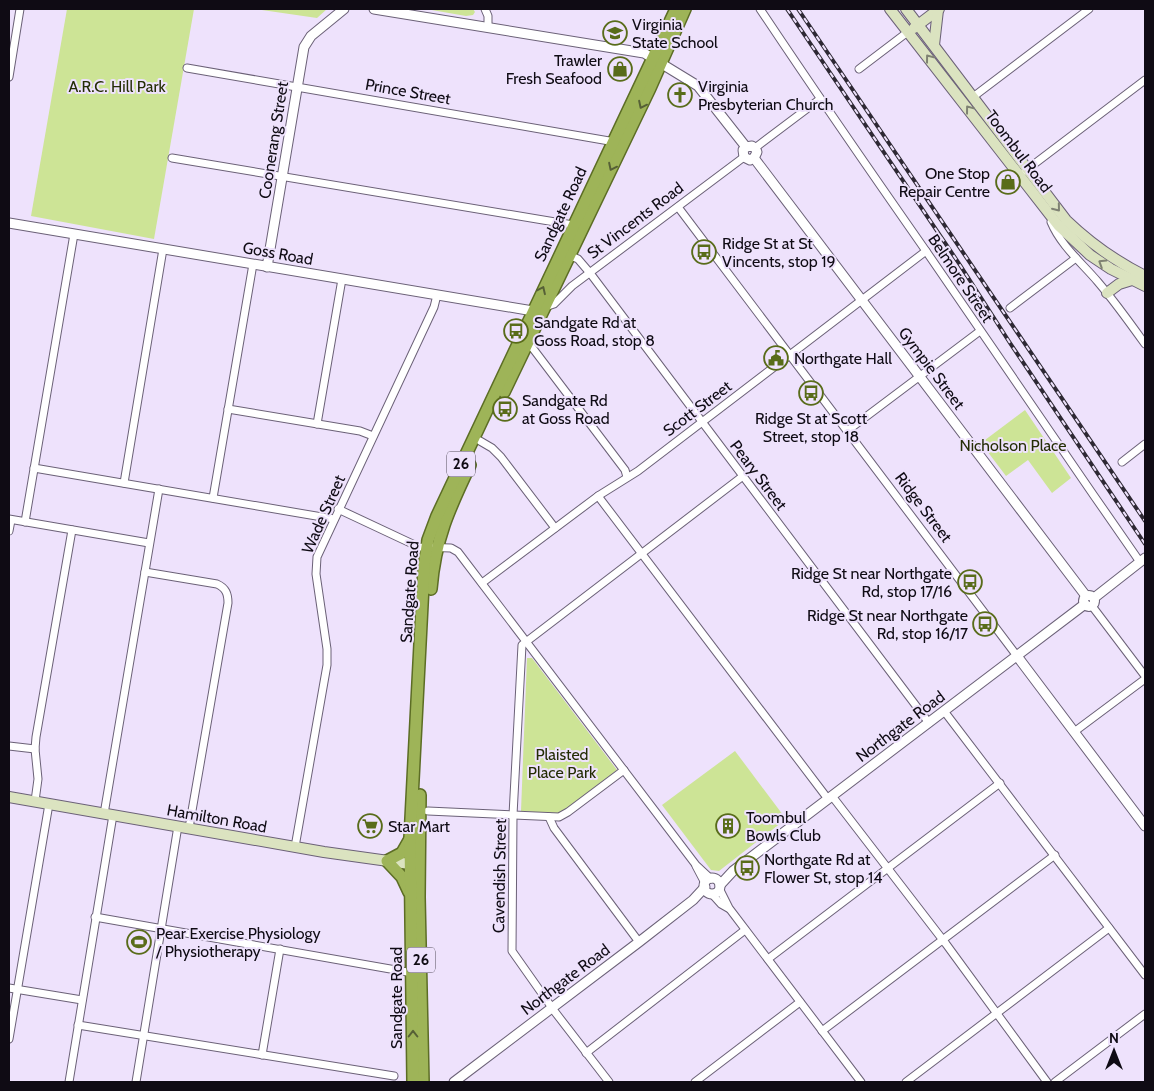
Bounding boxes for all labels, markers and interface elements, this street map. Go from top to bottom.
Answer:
place label: Virginia State School [632,15,718,52]
school or university icon: Virginia State School [602,20,628,46]
place label: Trawler Fresh Seafood [506,51,603,88]
one-way arrow [927,55,935,64]
shop icon: Trawler Fresh Seafood [607,56,633,82]
street label: Prince Street [364,75,453,108]
park label: A.R.C. Hill Park [68,77,166,96]
place label: Virginia Presbyterian Church [698,77,833,114]
street label: Coonerang Street [255,79,292,200]
church icon: Virginia Presbyterian Church [667,82,693,108]
one-way arrow [638,100,648,109]
one-way arrow [965,106,974,115]
street label: Toombul Road [981,106,1056,196]
one-way arrow [608,161,618,170]
street label: Sandgate Road [530,164,591,265]
place label: One Stop Repair Centre [899,164,990,201]
shop icon: One Stop Repair Centre [995,169,1021,195]
street label: St Vincents Road [584,178,687,263]
one-way arrow [1051,203,1060,212]
street label: Belmore Street [924,231,997,326]
place label: Ridge St at St Vincents, stop 19 [722,234,836,271]
street label: Goss Road [241,238,315,269]
bus stop icon: Ridge St at St Vincents, stop 19 [691,239,717,265]
one-way arrow [1099,260,1108,269]
one-way arrow [536,286,547,295]
place label: Sandgate Rd at Goss Road, stop 8 [534,313,655,350]
bus stop icon: Sandgate Rd at Goss Road, stop 8 [503,318,529,344]
street label: Gympie Street [895,324,969,414]
public building icon: Northgate Hall [763,345,789,371]
place label: Northgate Hall [794,349,892,368]
street label: Scott Street [659,376,736,440]
bus stop icon: Ridge St at Scott Street, stop 18 [798,380,824,406]
place label: Sandgate Rd at Goss Road [522,391,610,428]
bus stop icon: Sandgate Rd at Goss Road [492,396,518,422]
place label: Ridge St at Scott Street, stop 18 [755,409,868,446]
park label: Nicholson Place [960,436,1066,455]
street label: Peary Street [726,437,791,515]
road number: 26 [447,452,475,476]
street label: Ridge Street [891,469,956,547]
street label: Wade Street [298,471,349,556]
street label: Sandgate Road [396,540,423,644]
place label: Ridge St near Northgate Rd, stop 17/16 [791,564,952,601]
bus stop icon: Ridge St near Northgate Rd, stop 17/16 [957,569,983,595]
place label: Ridge St near Northgate Rd, stop 16/17 [807,606,968,643]
bus stop icon: Ridge St near Northgate Rd, stop 16/17 [972,611,998,637]
street label: Northgate Road [852,687,948,766]
park label: Plaisted Place Park [528,745,597,782]
street label: Hamilton Road [165,800,268,837]
place label: Toombul Bowls Club [746,808,821,845]
supermarket icon: Star Mart [357,813,383,839]
building icon: Toombul Bowls Club [715,813,741,839]
place label: Star Mart [388,817,450,836]
street label: Cavendish Street [489,818,510,933]
place label: Northgate Rd at Flower St, stop 14 [764,850,882,887]
bus stop icon: Northgate Rd at Flower St, stop 14 [734,855,760,881]
place label: Pear Exercise Physiology / Physiotherapy [155,924,321,961]
sports icon: Pear Exercise Physiology / Physiotherapy [126,929,152,955]
street label: Northgate Road [517,940,613,1019]
street label: Sandgate Road [387,947,406,1049]
road number: 26 [407,948,435,972]
north arrow [1089,1026,1139,1076]
one-way arrow [408,1029,418,1037]
text: N [1109,1029,1119,1047]

